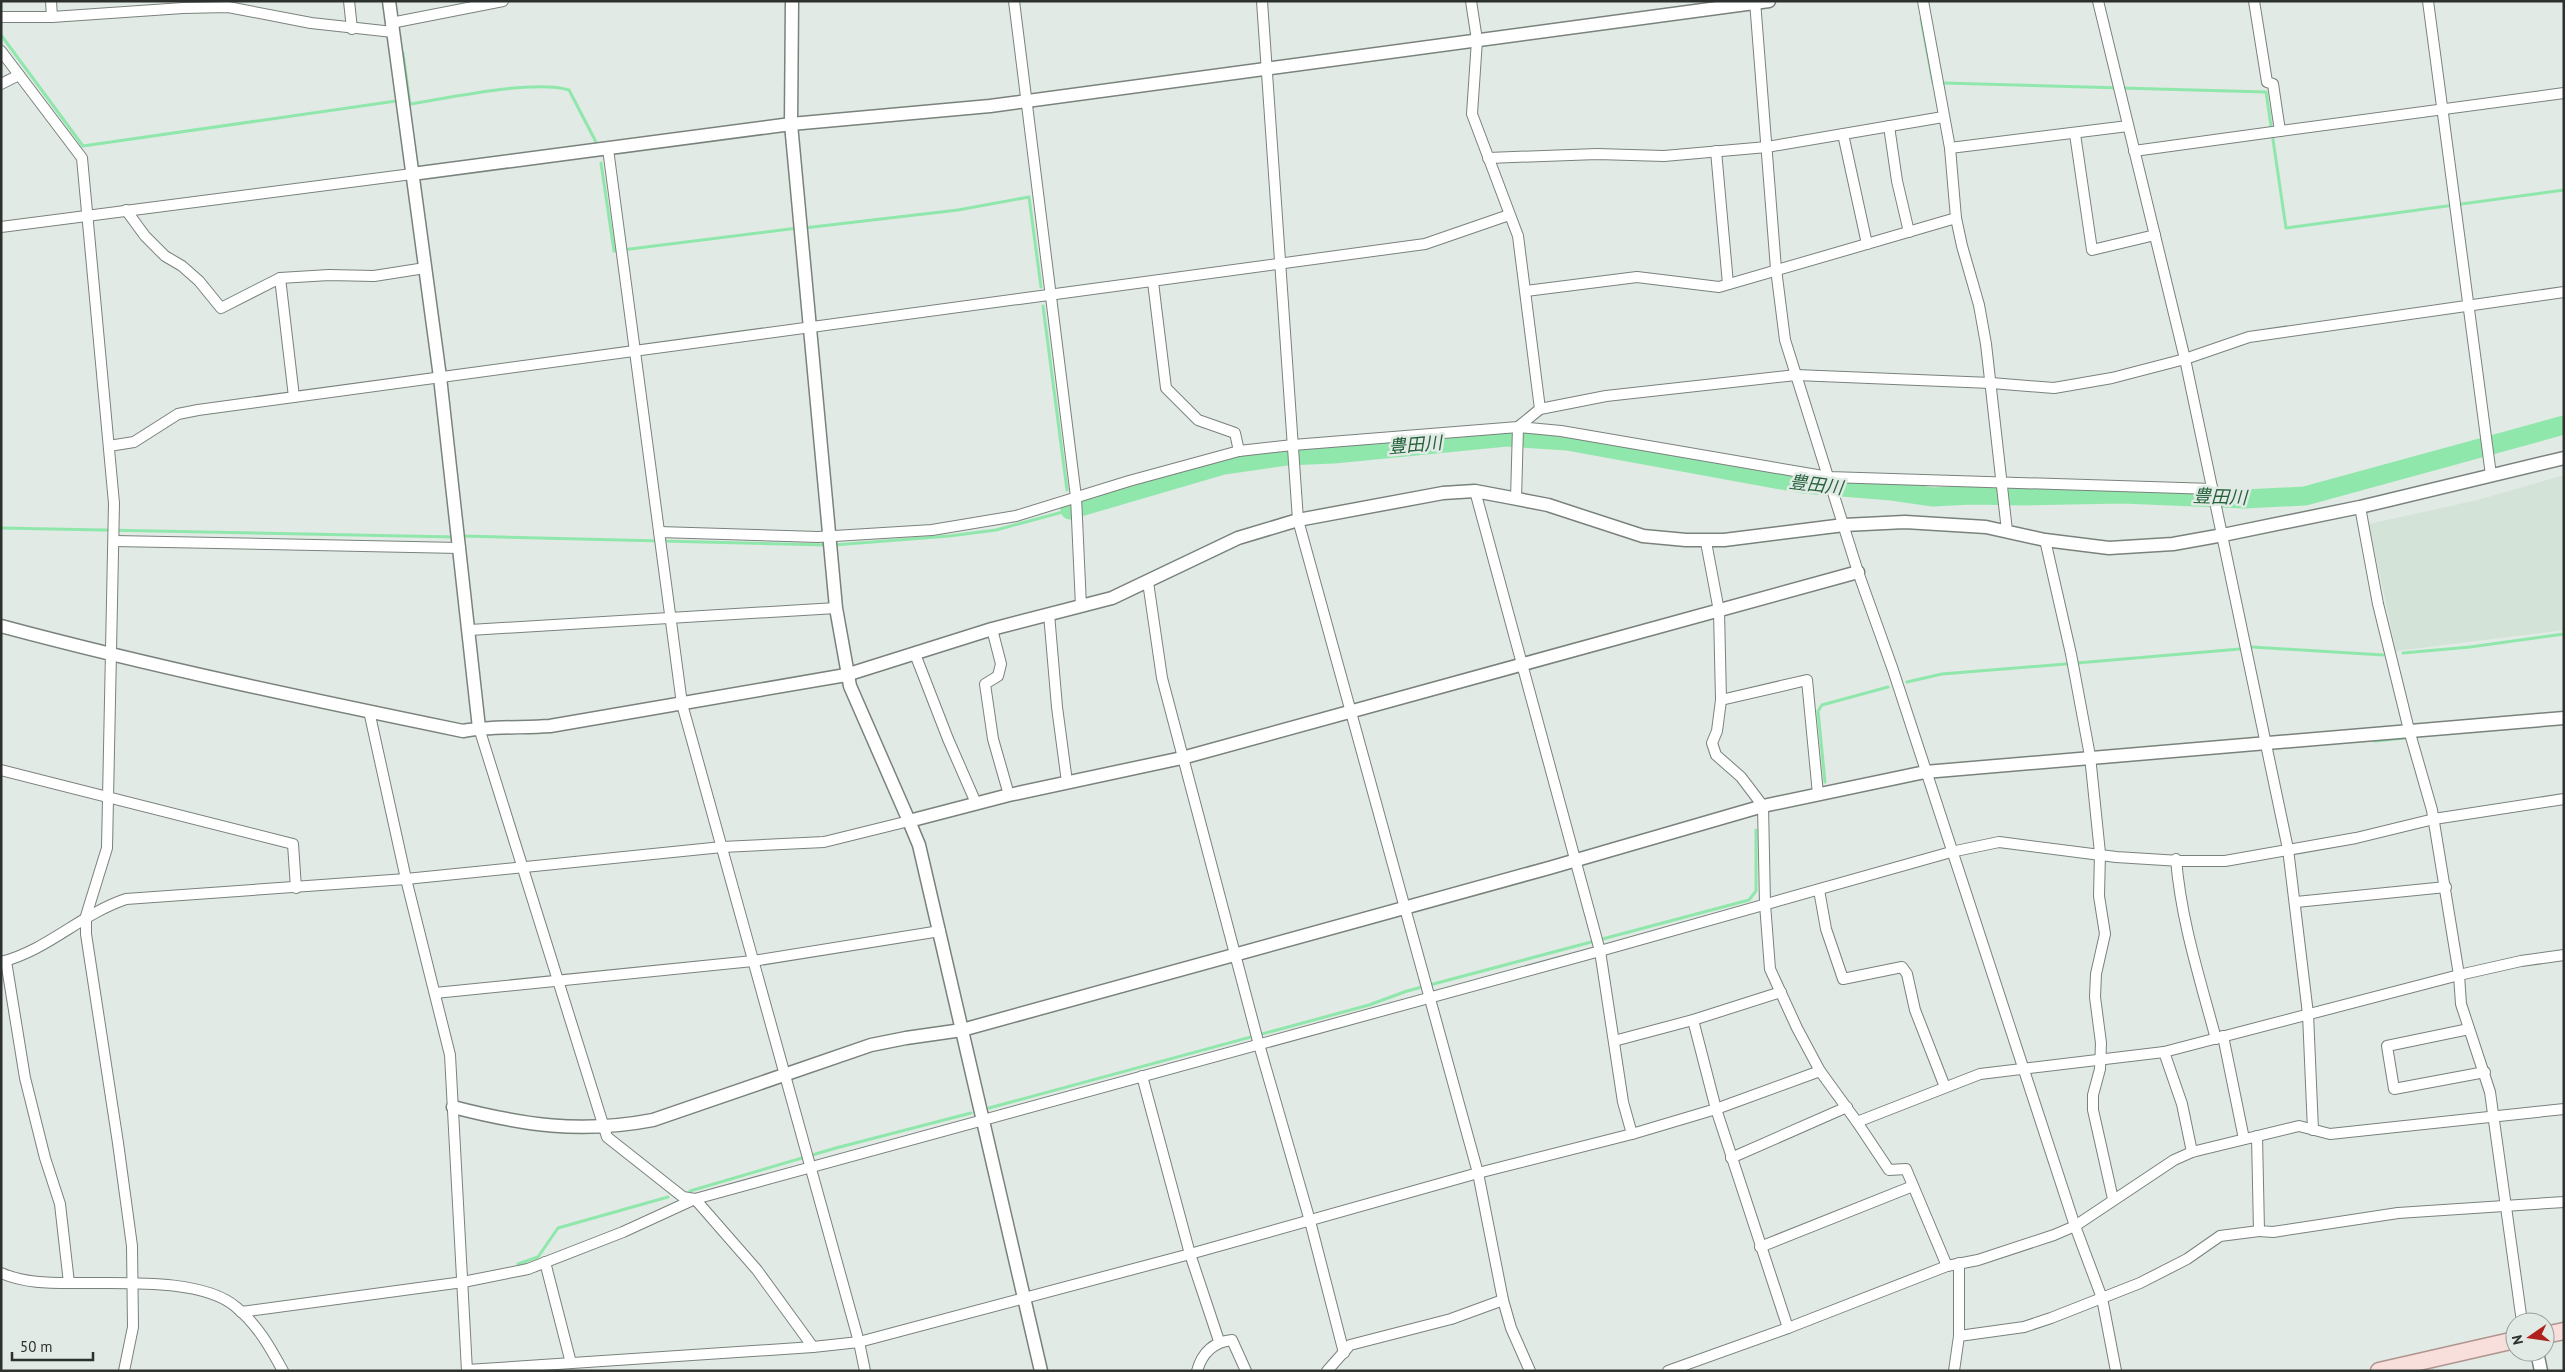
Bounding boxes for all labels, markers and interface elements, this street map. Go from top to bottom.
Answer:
water label: 豊田川 [1387,431,1445,458]
water label: 豊田川 [1788,470,1846,499]
water label: 豊田川 [2193,484,2249,509]
north arrow [2505,1312,2555,1362]
scale bar [12,1330,94,1362]
text: N [2508,1333,2527,1346]
text: 50 m [20,1337,53,1356]

